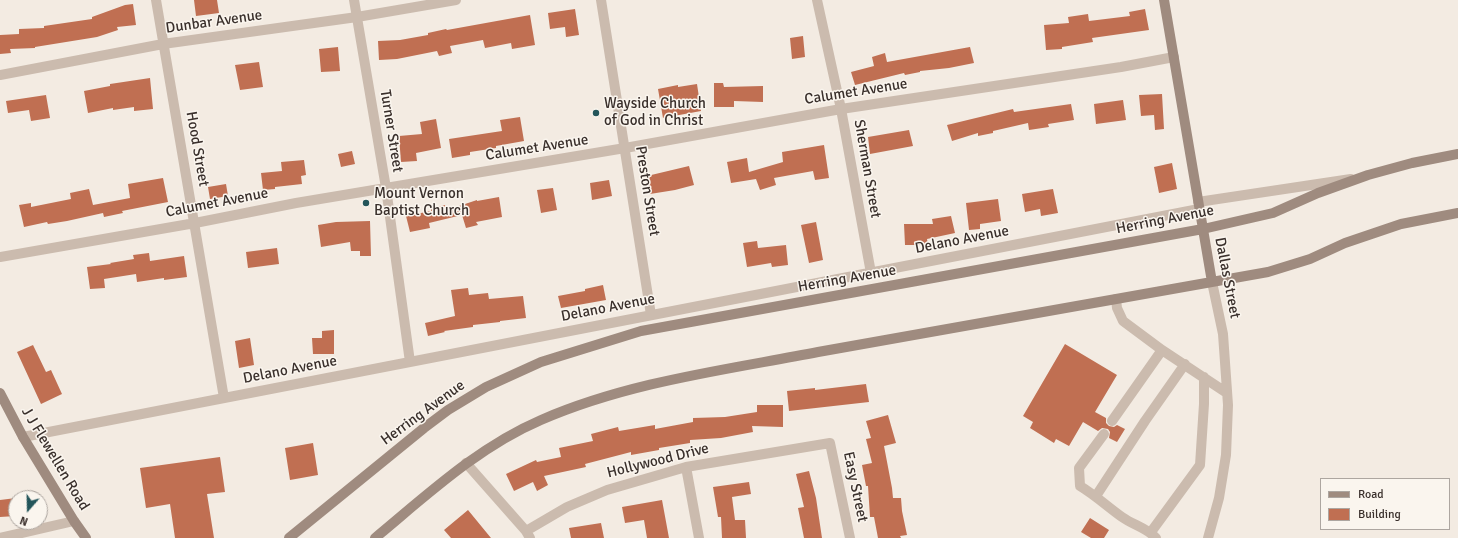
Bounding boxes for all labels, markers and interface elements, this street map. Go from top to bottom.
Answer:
street label: Dunbar Avenue [165,6,263,38]
street label: Calumet Avenue [803,75,909,109]
street label: Turner Street [376,88,406,174]
place label: Wayside Church of God in Christ [604,95,706,130]
marker: Wayside Church of God in Christ [591,108,601,118]
street label: Hood Street [182,110,212,188]
street label: Sherman Street [849,118,885,220]
street label: Calumet Avenue [484,131,590,165]
street label: Preston Street [631,145,663,237]
street label: Calumet Avenue [164,184,270,222]
place label: Mount Vernon Baptist Church [374,185,469,220]
marker: Mount Vernon Baptist Church [361,198,371,208]
street label: Herring Avenue [1115,202,1215,238]
street label: Delano Avenue [913,222,1011,258]
street label: Dallas Street [1210,236,1244,320]
street label: Herring Avenue [797,262,897,296]
street label: Delano Avenue [559,290,657,326]
street label: Delano Avenue [241,352,339,388]
street label: Herring Avenue [378,377,468,449]
street label: J J Flewellen Road [17,404,93,514]
street label: Hollywood Drive [605,440,711,482]
street label: Easy Street [839,450,871,524]
legend [1320,478,1450,530]
text: Road [1358,487,1384,502]
north arrow [8,490,48,530]
text: Building [1358,507,1401,522]
text: N [18,513,30,528]

